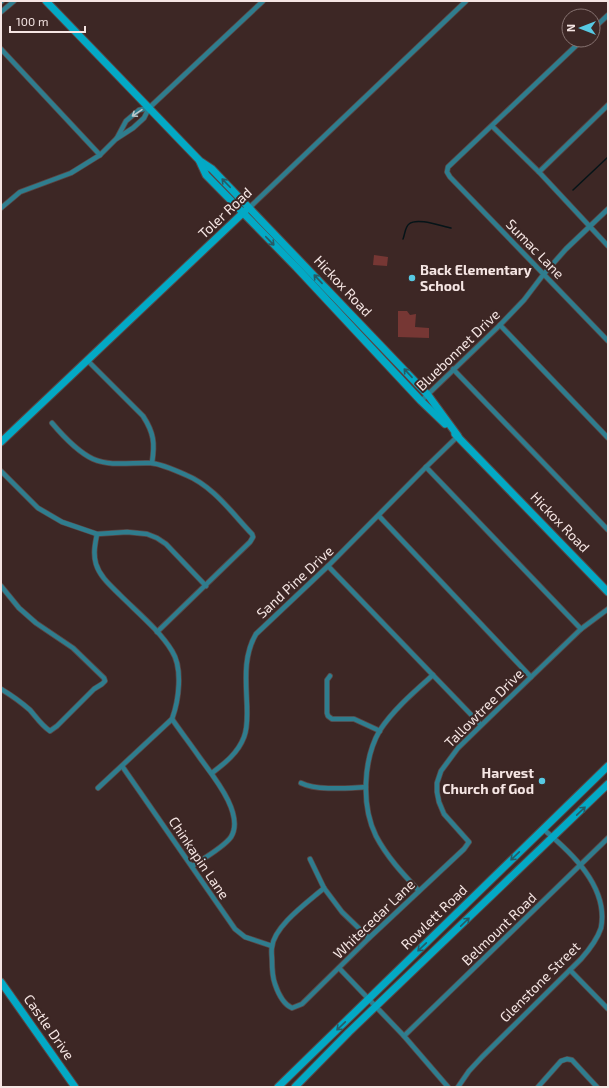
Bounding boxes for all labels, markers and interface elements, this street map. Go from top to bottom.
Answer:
scale bar [10,8,85,34]
north arrow [561,8,601,48]
text: 100 m [16,14,48,28]
text: N [564,24,577,32]
one-way arrow [131,109,142,117]
one-way arrow [221,178,230,188]
street label: Toler Road [194,184,255,242]
street label: Sumac Lane [503,215,568,282]
one-way arrow [265,236,275,246]
street label: Hickox Road [311,252,376,320]
place label: Back Elementary School [420,261,532,294]
marker: Back Elementary School [407,273,417,283]
one-way arrow [313,274,323,284]
street label: Bluebonnet Drive [412,305,503,394]
one-way arrow [403,368,412,378]
street label: Hickox Road [527,488,593,555]
street label: Sand Pine Drive [253,542,336,621]
street label: Tallowtree Drive [441,665,527,751]
place label: Harvest Church of God [442,764,534,797]
marker: Harvest Church of God [537,776,547,786]
one-way arrow [576,806,586,815]
street label: Chinkapin Lane [166,813,233,902]
one-way arrow [510,851,520,861]
street label: Whitecedar Lane [329,875,418,962]
street label: Rowlett Road [397,881,470,953]
street label: Belmount Road [458,889,540,969]
one-way arrow [460,917,470,927]
street label: Glenstone Street [496,938,583,1025]
one-way arrow [417,942,427,951]
street label: Castle Drive [21,991,78,1063]
one-way arrow [336,1021,346,1031]

